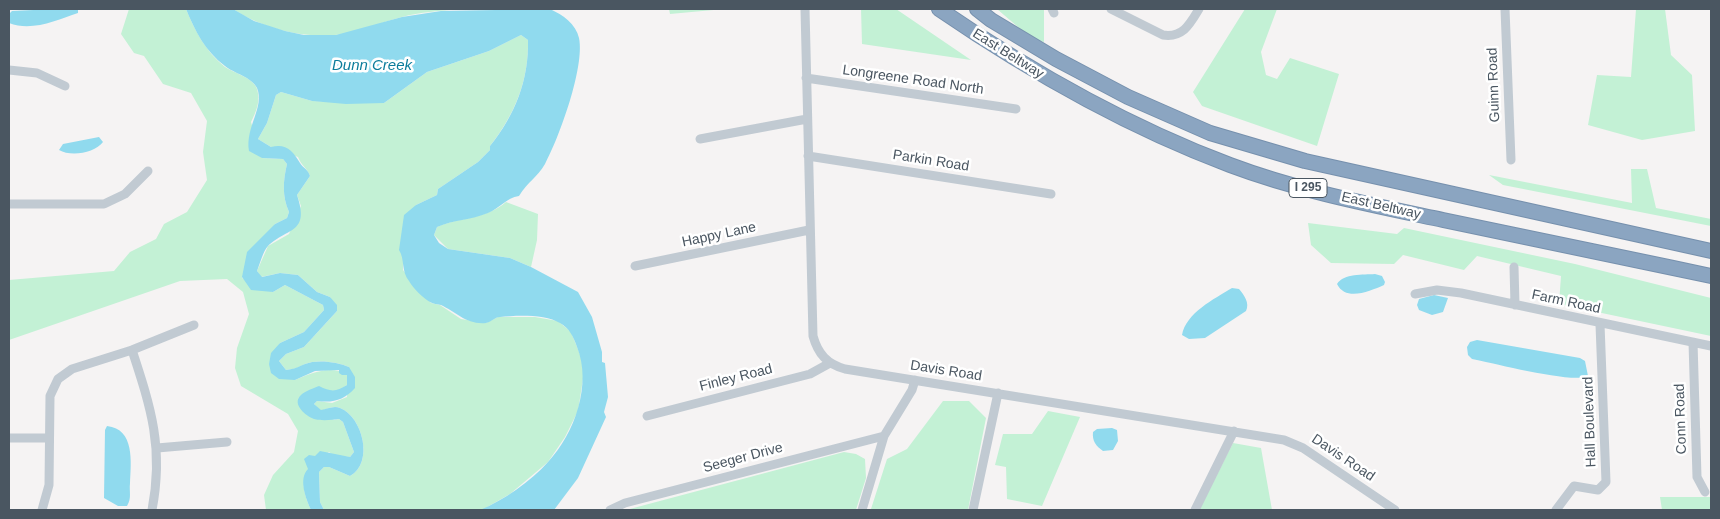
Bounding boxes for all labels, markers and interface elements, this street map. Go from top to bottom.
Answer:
street label: East Beltway [969,25,1047,83]
street label: Guinn Road [1484,47,1504,123]
water label: Dunn Creek [332,57,412,75]
street label: Longreene Road North [841,62,985,98]
street label: Parkin Road [892,147,970,175]
road number: I 295 [1289,178,1327,198]
street label: East Beltway [1340,189,1422,223]
street label: Happy Lane [680,219,758,251]
street label: Farm Road [1530,287,1602,317]
street label: Davis Road [909,357,983,385]
street label: Finley Road [698,361,774,395]
street label: Hall Boulevard [1580,376,1600,468]
street label: Conn Road [1671,383,1691,455]
street label: Davis Road [1308,431,1378,485]
street label: Seeger Drive [701,439,785,477]

